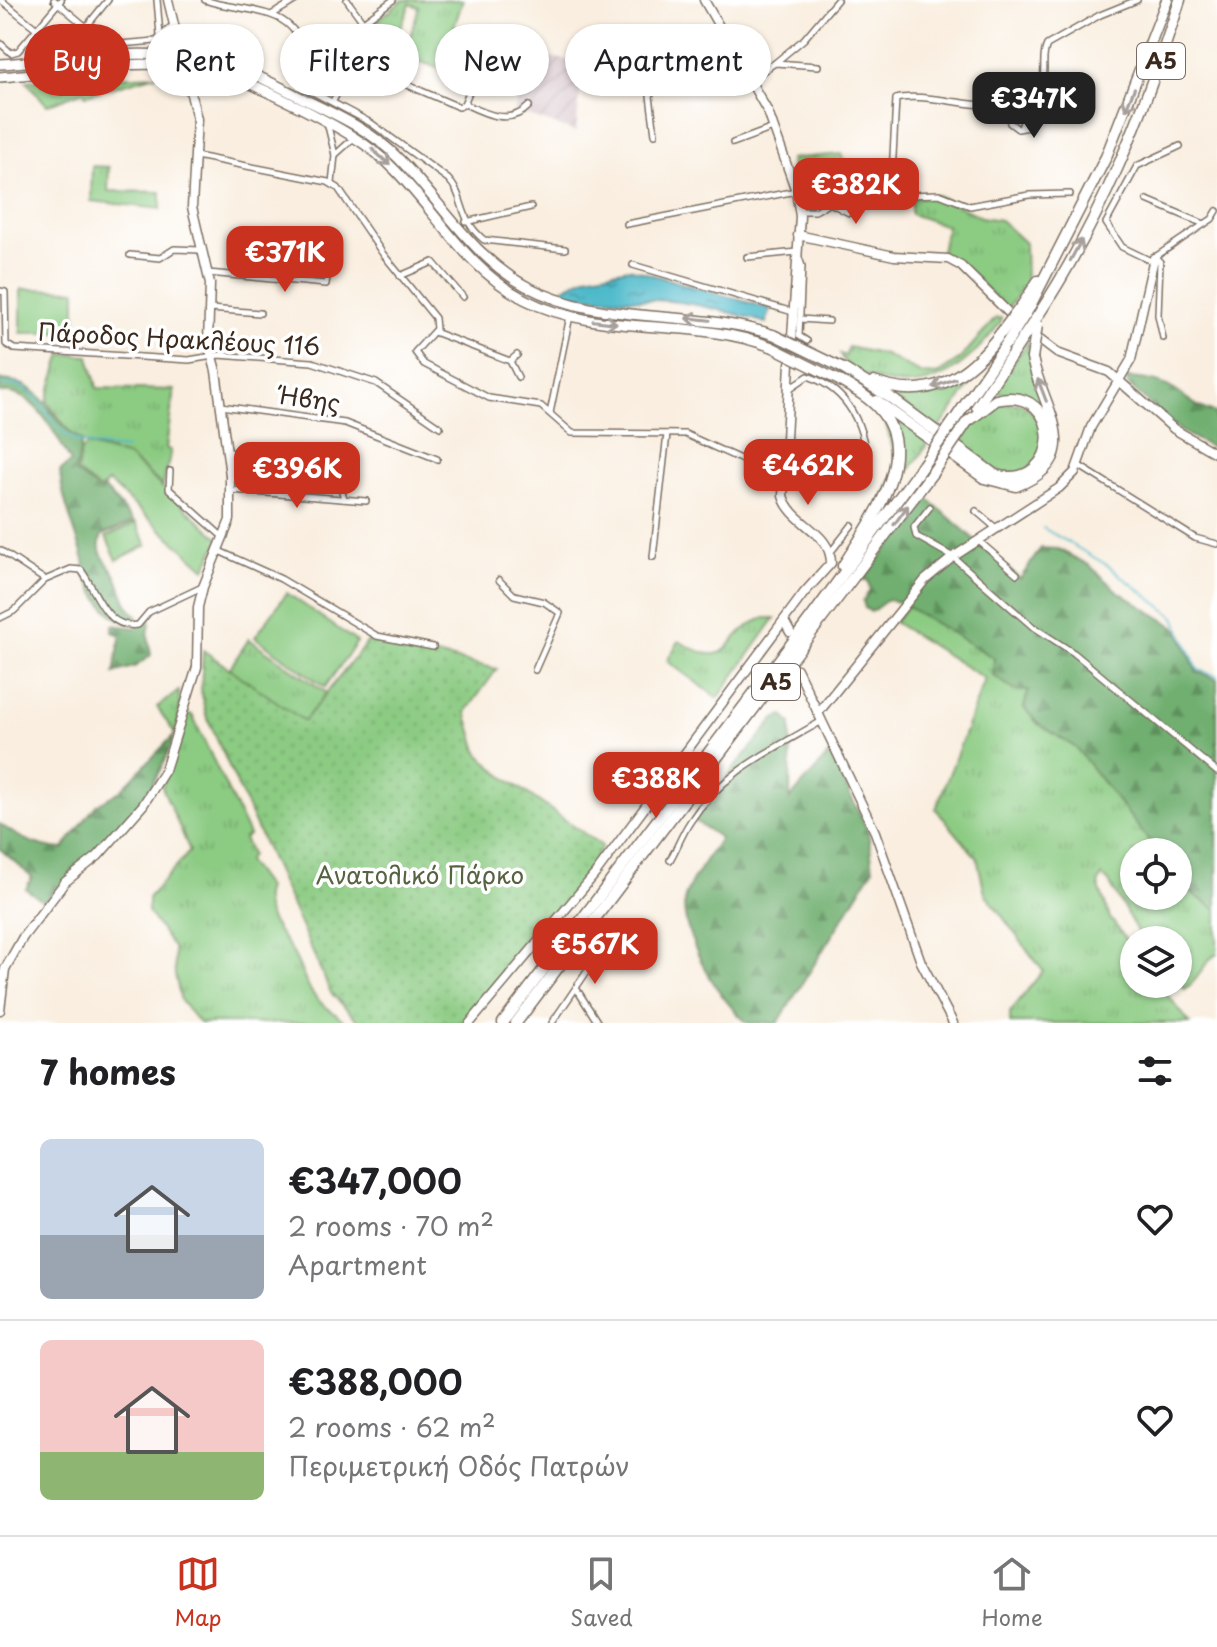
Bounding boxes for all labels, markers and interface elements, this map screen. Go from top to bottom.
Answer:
chip: Buy [24,24,130,96]
chip: Rent [146,24,264,96]
chip: Filters [280,24,419,96]
chip: New [435,24,549,96]
chip: Apartment [565,24,771,96]
road number: Α5 [1137,43,1185,79]
pin: €347K [978,72,1090,140]
text: €347K [990,78,1078,117]
one-way arrow [1122,87,1137,111]
one-way arrow [370,148,390,166]
pin: €382K [800,158,912,226]
text: €382K [811,164,901,203]
pin: €371K [229,226,341,294]
text: €371K [244,232,326,271]
one-way arrow [1069,239,1085,262]
one-way arrow [685,311,712,326]
street label: Πάροδος Ηρακλέους 116 [37,313,321,363]
one-way arrow [592,314,618,329]
street label: Ήβης [274,375,343,420]
one-way arrow [932,377,957,391]
one-way arrow [1034,378,1048,403]
pin: €462K [752,439,864,507]
pin: €396K [241,442,353,510]
text: €462K [762,445,854,484]
text: €396K [252,448,342,487]
one-way arrow [892,505,909,526]
road number: Α5 [752,664,800,700]
pin: €388K [600,752,712,820]
text: €388K [611,758,701,797]
map controls [1120,838,1192,998]
button: locate [1120,838,1192,910]
park label: Ανατολικό Πάρκο [316,856,524,892]
pin: €567K [539,918,651,986]
text: €567K [551,924,639,963]
button: layers [1120,926,1192,998]
text: 7 homes [40,1045,176,1097]
icon: filters [1133,1049,1177,1093]
text: €347,000 [288,1154,462,1206]
icon: home [104,1171,200,1267]
icon: heart [1133,1197,1177,1241]
text: 2 rooms · 70 m² [288,1206,494,1245]
text: Apartment [288,1245,427,1284]
text: €388,000 [288,1355,462,1407]
icon: home [104,1372,200,1468]
icon: heart [1133,1398,1177,1442]
text: 2 rooms · 62 m² [288,1407,496,1446]
text: Περιμετρική Οδός Πατρών [288,1446,630,1485]
tab: Map [174,1552,221,1633]
tab: Saved [570,1552,633,1633]
tab: Home [981,1552,1043,1633]

